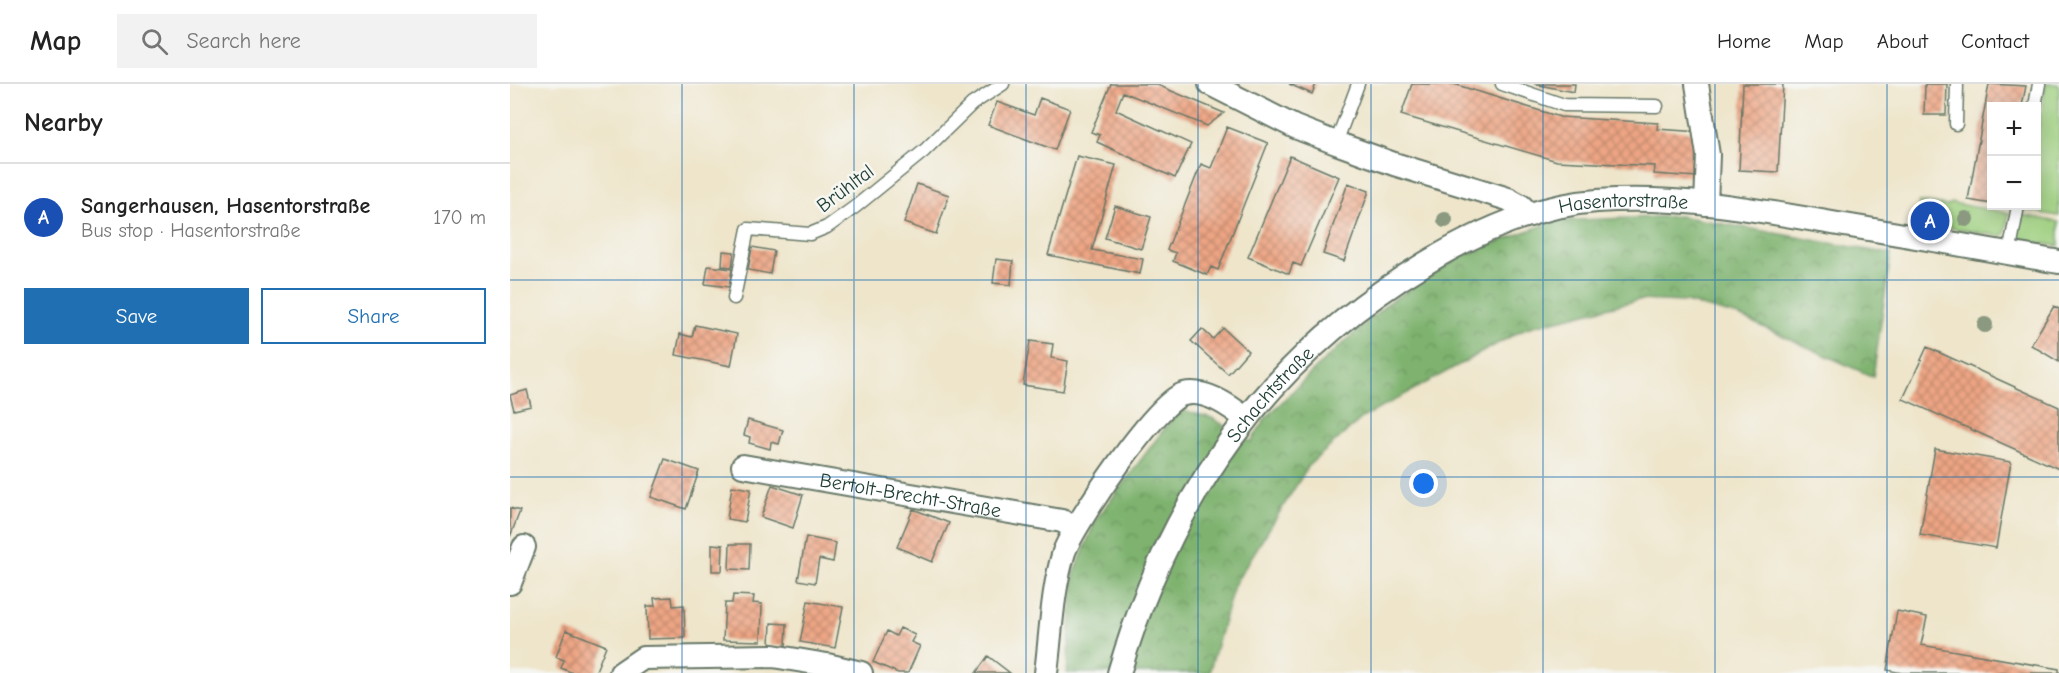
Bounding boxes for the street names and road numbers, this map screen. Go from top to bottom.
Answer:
street label: Brühltal [812,160,878,217]
street label: Hasentorstraße [1556,189,1689,218]
street label: Schachtstraße [1222,342,1318,447]
street label: Bertolt-Brecht-Straße [818,468,1003,522]

